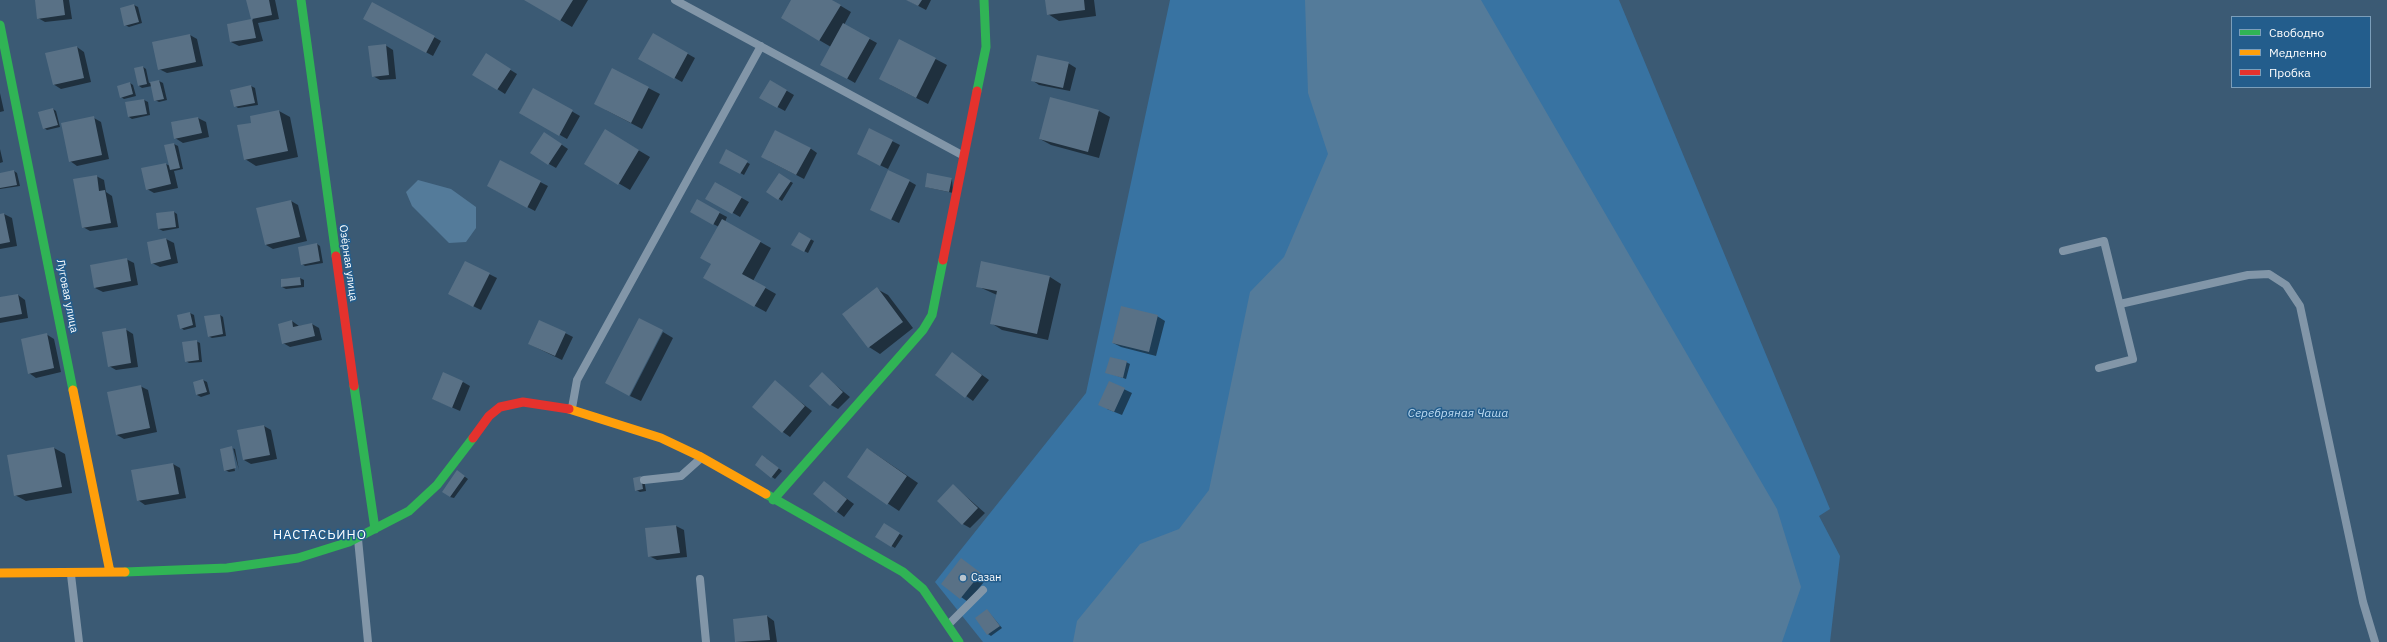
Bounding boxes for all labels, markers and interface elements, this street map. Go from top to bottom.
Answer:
legend [2231,16,2371,88]
text: Свободно [2269,25,2324,40]
text: Медленно [2269,45,2327,60]
text: Пробка [2269,65,2311,80]
street label: Озёрная улица [336,224,360,302]
street label: Луговая улица [53,258,81,334]
water label: Серебряная Чаша [1408,407,1508,421]
district label: НАСТАСЬИНО [273,527,367,543]
place label: Сазан [971,571,1002,585]
marker: Сазан [958,573,968,583]

